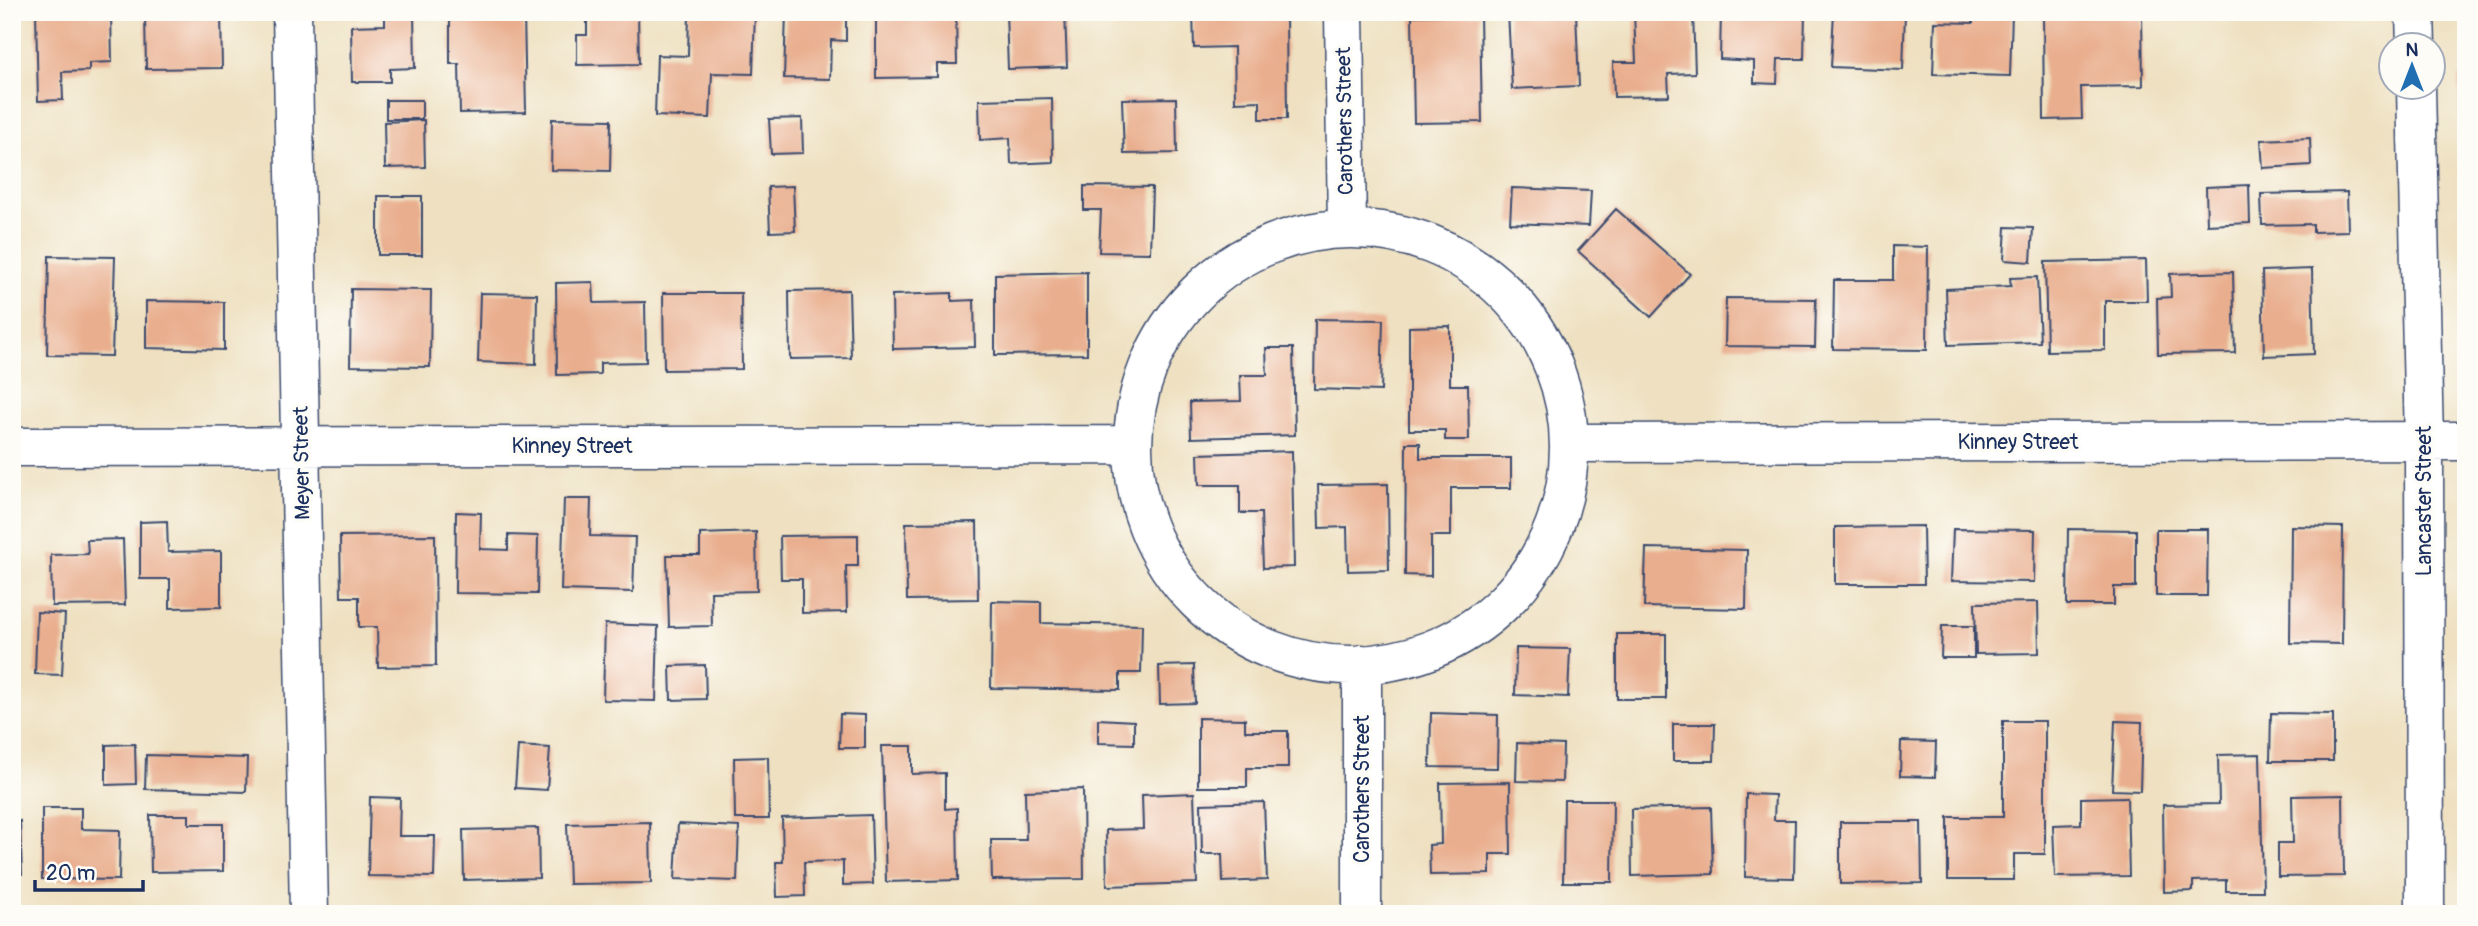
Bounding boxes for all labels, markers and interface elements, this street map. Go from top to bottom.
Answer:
north arrow [2376,32,2446,102]
text: N [2406,38,2419,62]
street label: Carothers Street [1330,46,1360,195]
street label: Meyer Street [288,405,316,520]
street label: Lancaster Street [2411,425,2438,576]
street label: Kinney Street [1958,429,2079,456]
street label: Kinney Street [512,433,633,460]
street label: Carothers Street [1349,714,1376,863]
scale bar [35,849,144,893]
text: 20 m [46,860,95,887]

